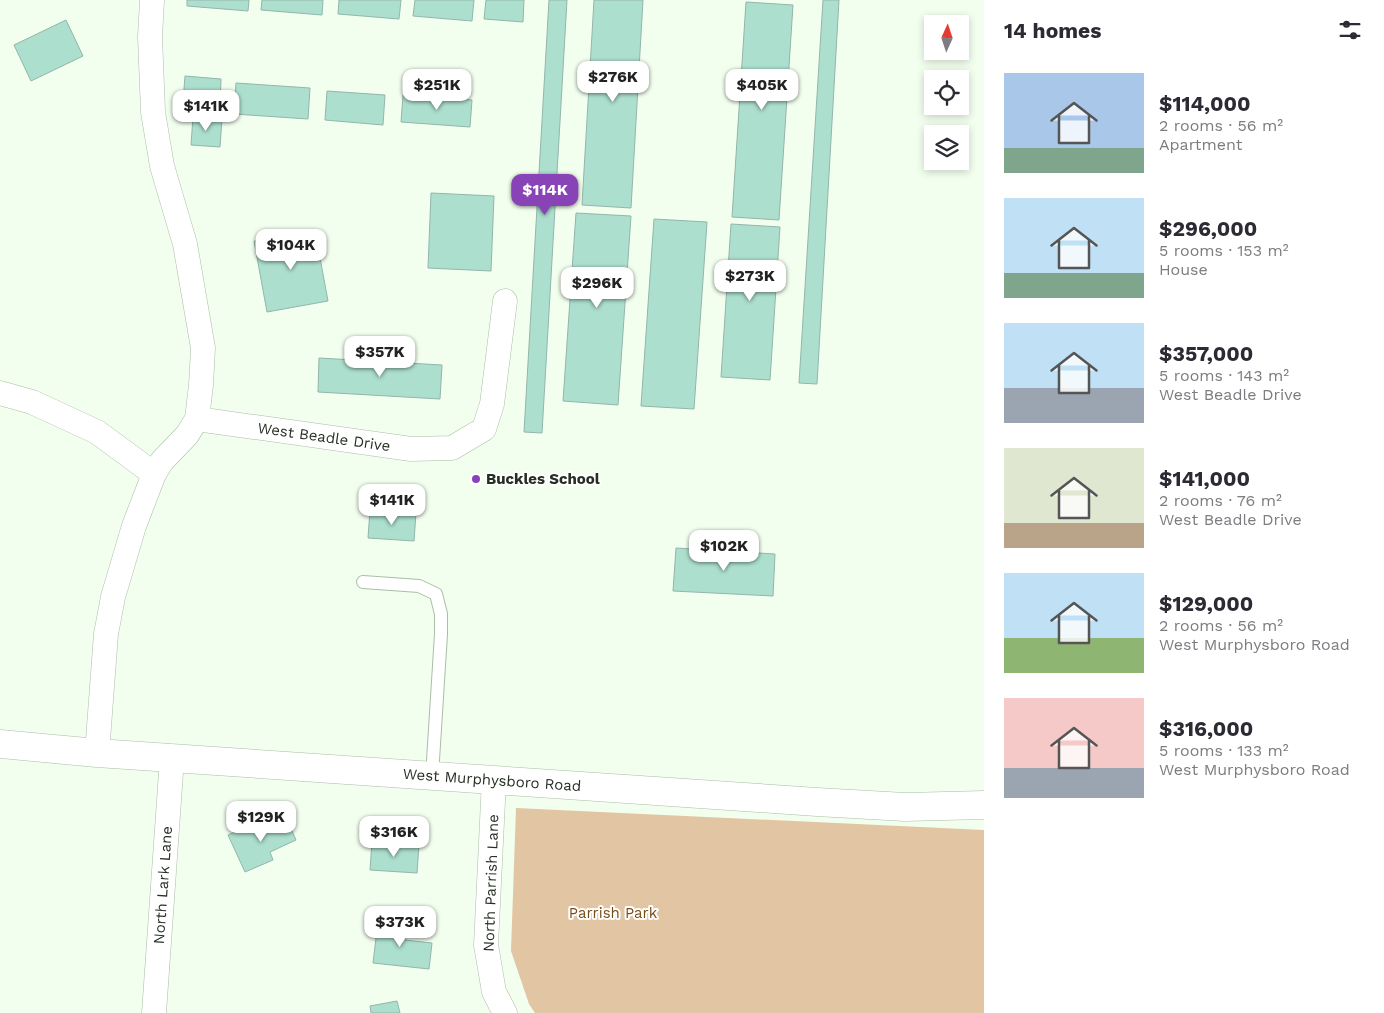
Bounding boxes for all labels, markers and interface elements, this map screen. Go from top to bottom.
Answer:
north arrow [924,15,969,60]
map controls [924,15,969,170]
icon: filters [1336,16,1364,44]
text: 14 homes [1004,18,1101,43]
pin: $276K [578,61,648,103]
text: $276K [588,67,638,86]
pin: $251K [402,68,472,111]
pin: $405K [727,68,797,111]
button: locate [924,70,969,115]
text: $251K [413,75,461,94]
text: $405K [736,75,788,94]
pin: $141K [171,90,241,132]
text: $114,000 [1159,91,1251,116]
icon: home [1044,93,1104,153]
text: $141K [183,96,229,115]
text: 2 rooms · 56 m² [1159,116,1283,135]
button: layers [924,125,969,170]
text: Apartment [1159,135,1242,154]
pin: $114K [510,174,580,216]
text: $114K [522,180,568,199]
text: $296,000 [1159,216,1257,241]
icon: home [1044,218,1104,278]
pin: $104K [256,228,326,271]
text: $104K [267,235,315,254]
text: 5 rooms · 153 m² [1159,241,1289,260]
pin: $273K [715,260,785,302]
text: House [1159,260,1208,279]
pin: $296K [562,266,632,309]
text: $273K [725,266,775,285]
text: $296K [572,273,622,292]
pin: $357K [345,336,415,378]
text: $357,000 [1159,341,1253,366]
text: $357K [355,342,405,361]
icon: home [1044,343,1104,403]
text: 5 rooms · 143 m² [1159,366,1289,385]
text: West Beadle Drive [1159,385,1302,404]
street label: West Beadle Drive [256,419,392,455]
text: $141,000 [1159,466,1250,491]
icon: home [1044,468,1104,528]
place label: Buckles School [486,470,600,488]
marker: Buckles School [470,473,482,485]
pin: $141K [357,484,427,526]
text: $141K [369,490,415,509]
text: 2 rooms · 76 m² [1159,491,1282,510]
text: West Beadle Drive [1159,510,1302,529]
pin: $102K [689,530,759,572]
text: $102K [700,536,748,555]
text: $129,000 [1159,591,1253,616]
icon: home [1044,593,1104,653]
text: 2 rooms · 56 m² [1159,616,1283,635]
text: West Murphysboro Road [1159,635,1350,654]
text: $316,000 [1159,716,1253,741]
icon: home [1044,718,1104,778]
text: 5 rooms · 133 m² [1159,741,1289,760]
text: West Murphysboro Road [1159,760,1350,779]
street label: West Murphysboro Road [402,765,582,795]
pin: $129K [226,800,296,843]
text: $129K [237,807,285,826]
street label: North Parrish Lane [480,814,502,952]
pin: $316K [359,816,429,858]
text: $316K [370,822,418,841]
street label: North Lark Lane [150,825,176,945]
park label: Parrish Park [569,904,658,922]
pin: $373K [365,906,435,948]
text: $373K [375,912,425,931]

